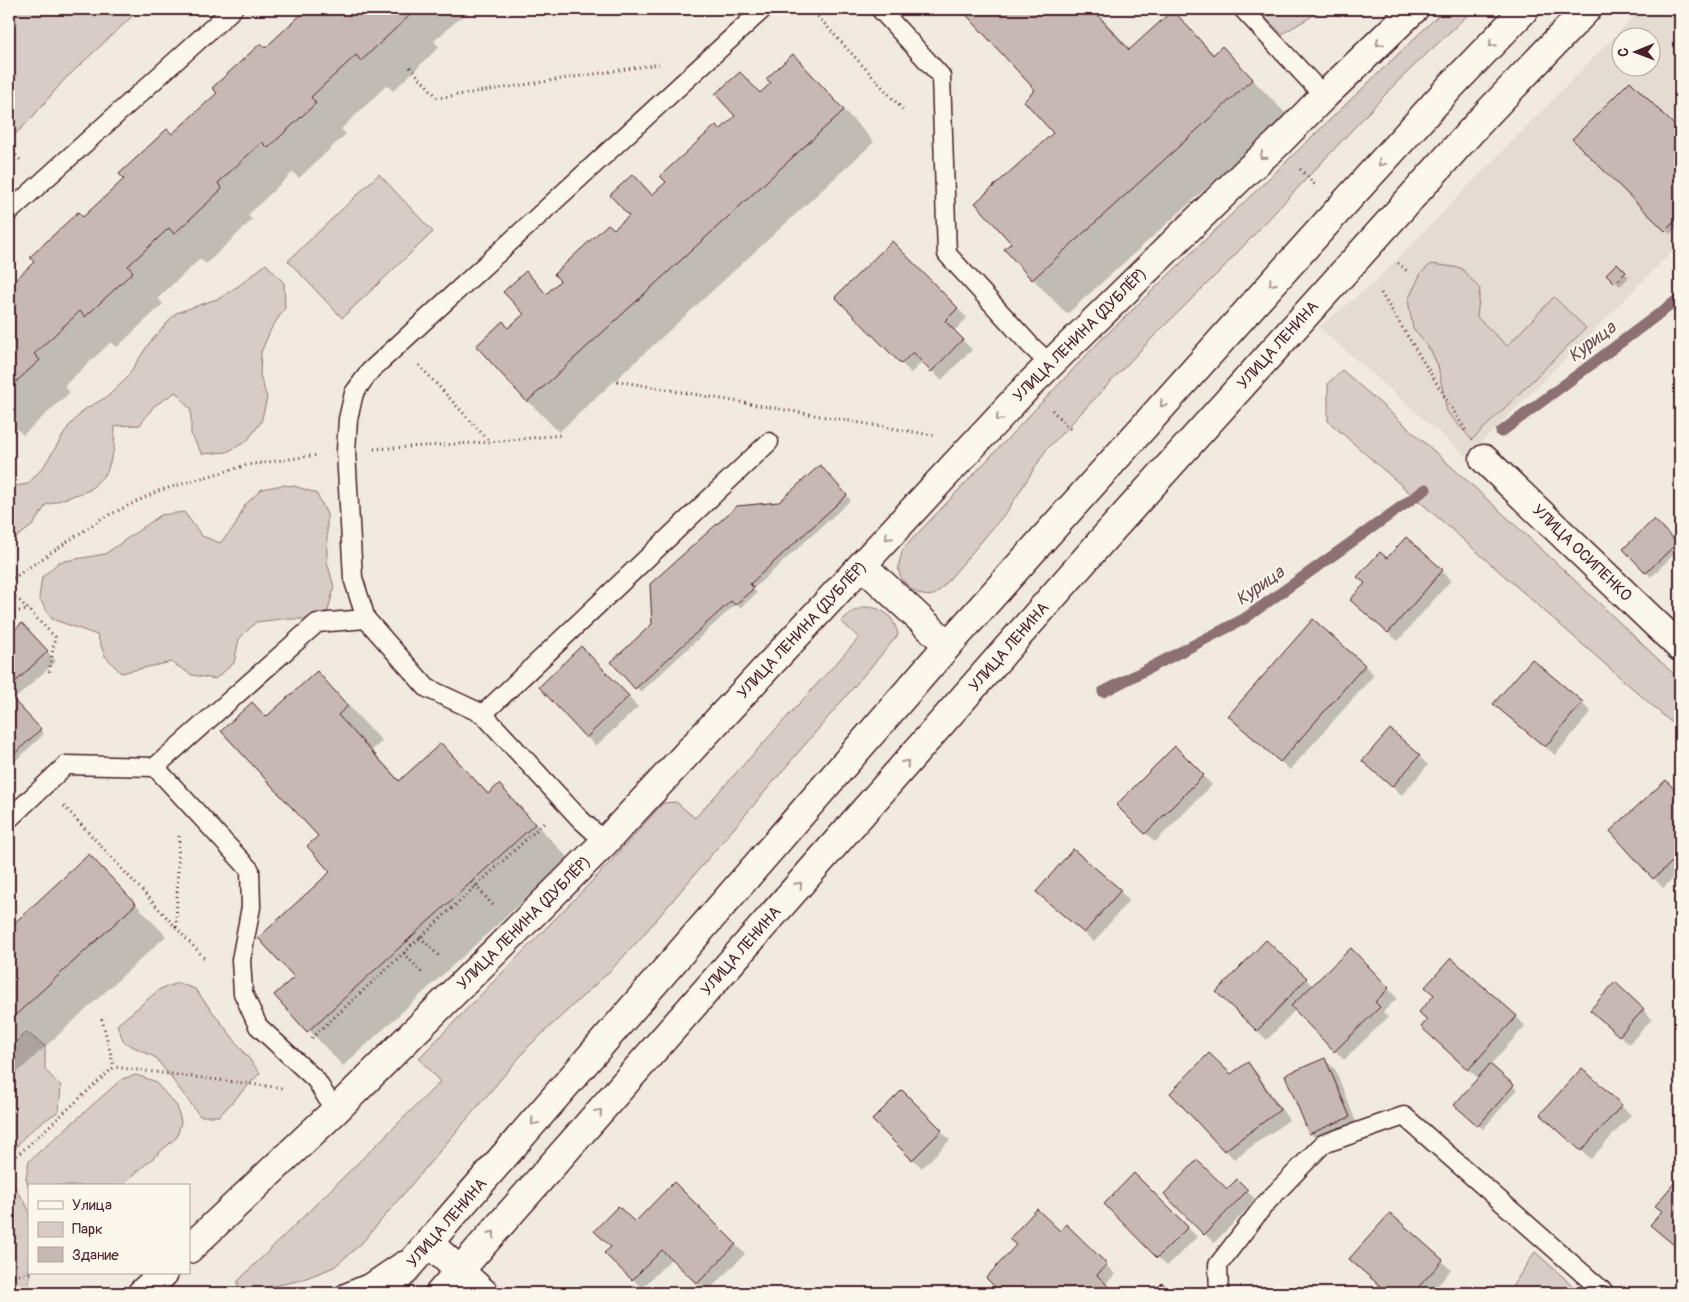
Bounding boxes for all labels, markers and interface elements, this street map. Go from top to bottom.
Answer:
north arrow [1612,28,1662,78]
one-way arrow [1376,37,1385,46]
one-way arrow [1489,38,1498,47]
text: С [1615,47,1632,57]
one-way arrow [1260,151,1269,160]
one-way arrow [1378,157,1387,166]
street label: УЛИЦА ЛЕНИНА (ДУБЛЁР) [1009,264,1151,406]
one-way arrow [1269,278,1278,287]
street label: УЛИЦА ЛЕНИНА [1233,297,1323,393]
water label: Курица [1563,316,1622,367]
one-way arrow [1160,399,1169,408]
one-way arrow [995,413,1004,422]
street label: УЛИЦА ОСИПЕНКО [1528,500,1636,606]
one-way arrow [885,532,894,541]
street label: УЛИЦА ЛЕНИНА (ДУБЛЁР) [733,557,871,703]
water label: Курица [1231,560,1290,611]
street label: УЛИЦА ЛЕНИНА [965,598,1053,696]
one-way arrow [901,759,910,768]
street label: УЛИЦА ЛЕНИНА (ДУБЛЁР) [453,852,595,994]
one-way arrow [793,882,802,891]
street label: УЛИЦА ЛЕНИНА [697,902,785,1000]
one-way arrow [594,1109,603,1118]
one-way arrow [531,1117,540,1126]
street label: УЛИЦА ЛЕНИНА [403,1174,491,1272]
legend [28,1184,190,1274]
text: Улица [72,1196,112,1215]
text: Парк [72,1220,103,1239]
one-way arrow [486,1230,495,1239]
text: Здание [72,1246,119,1265]

